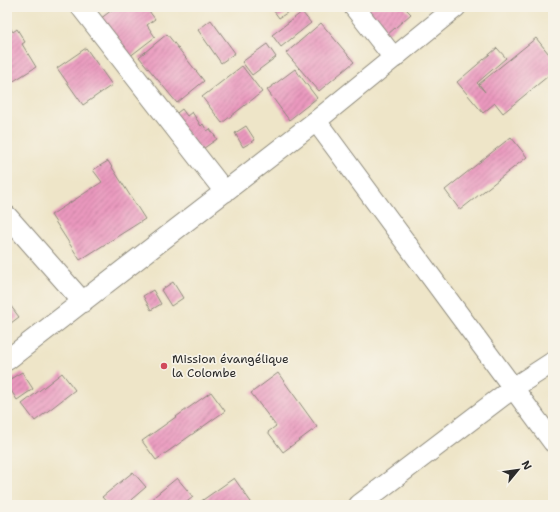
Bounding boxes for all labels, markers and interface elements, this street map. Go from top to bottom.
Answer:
place label: Mission évangélique la Colombe [172,351,289,381]
marker: Mission évangélique la Colombe [159,361,169,371]
north arrow [498,450,538,490]
text: N [518,458,535,473]

